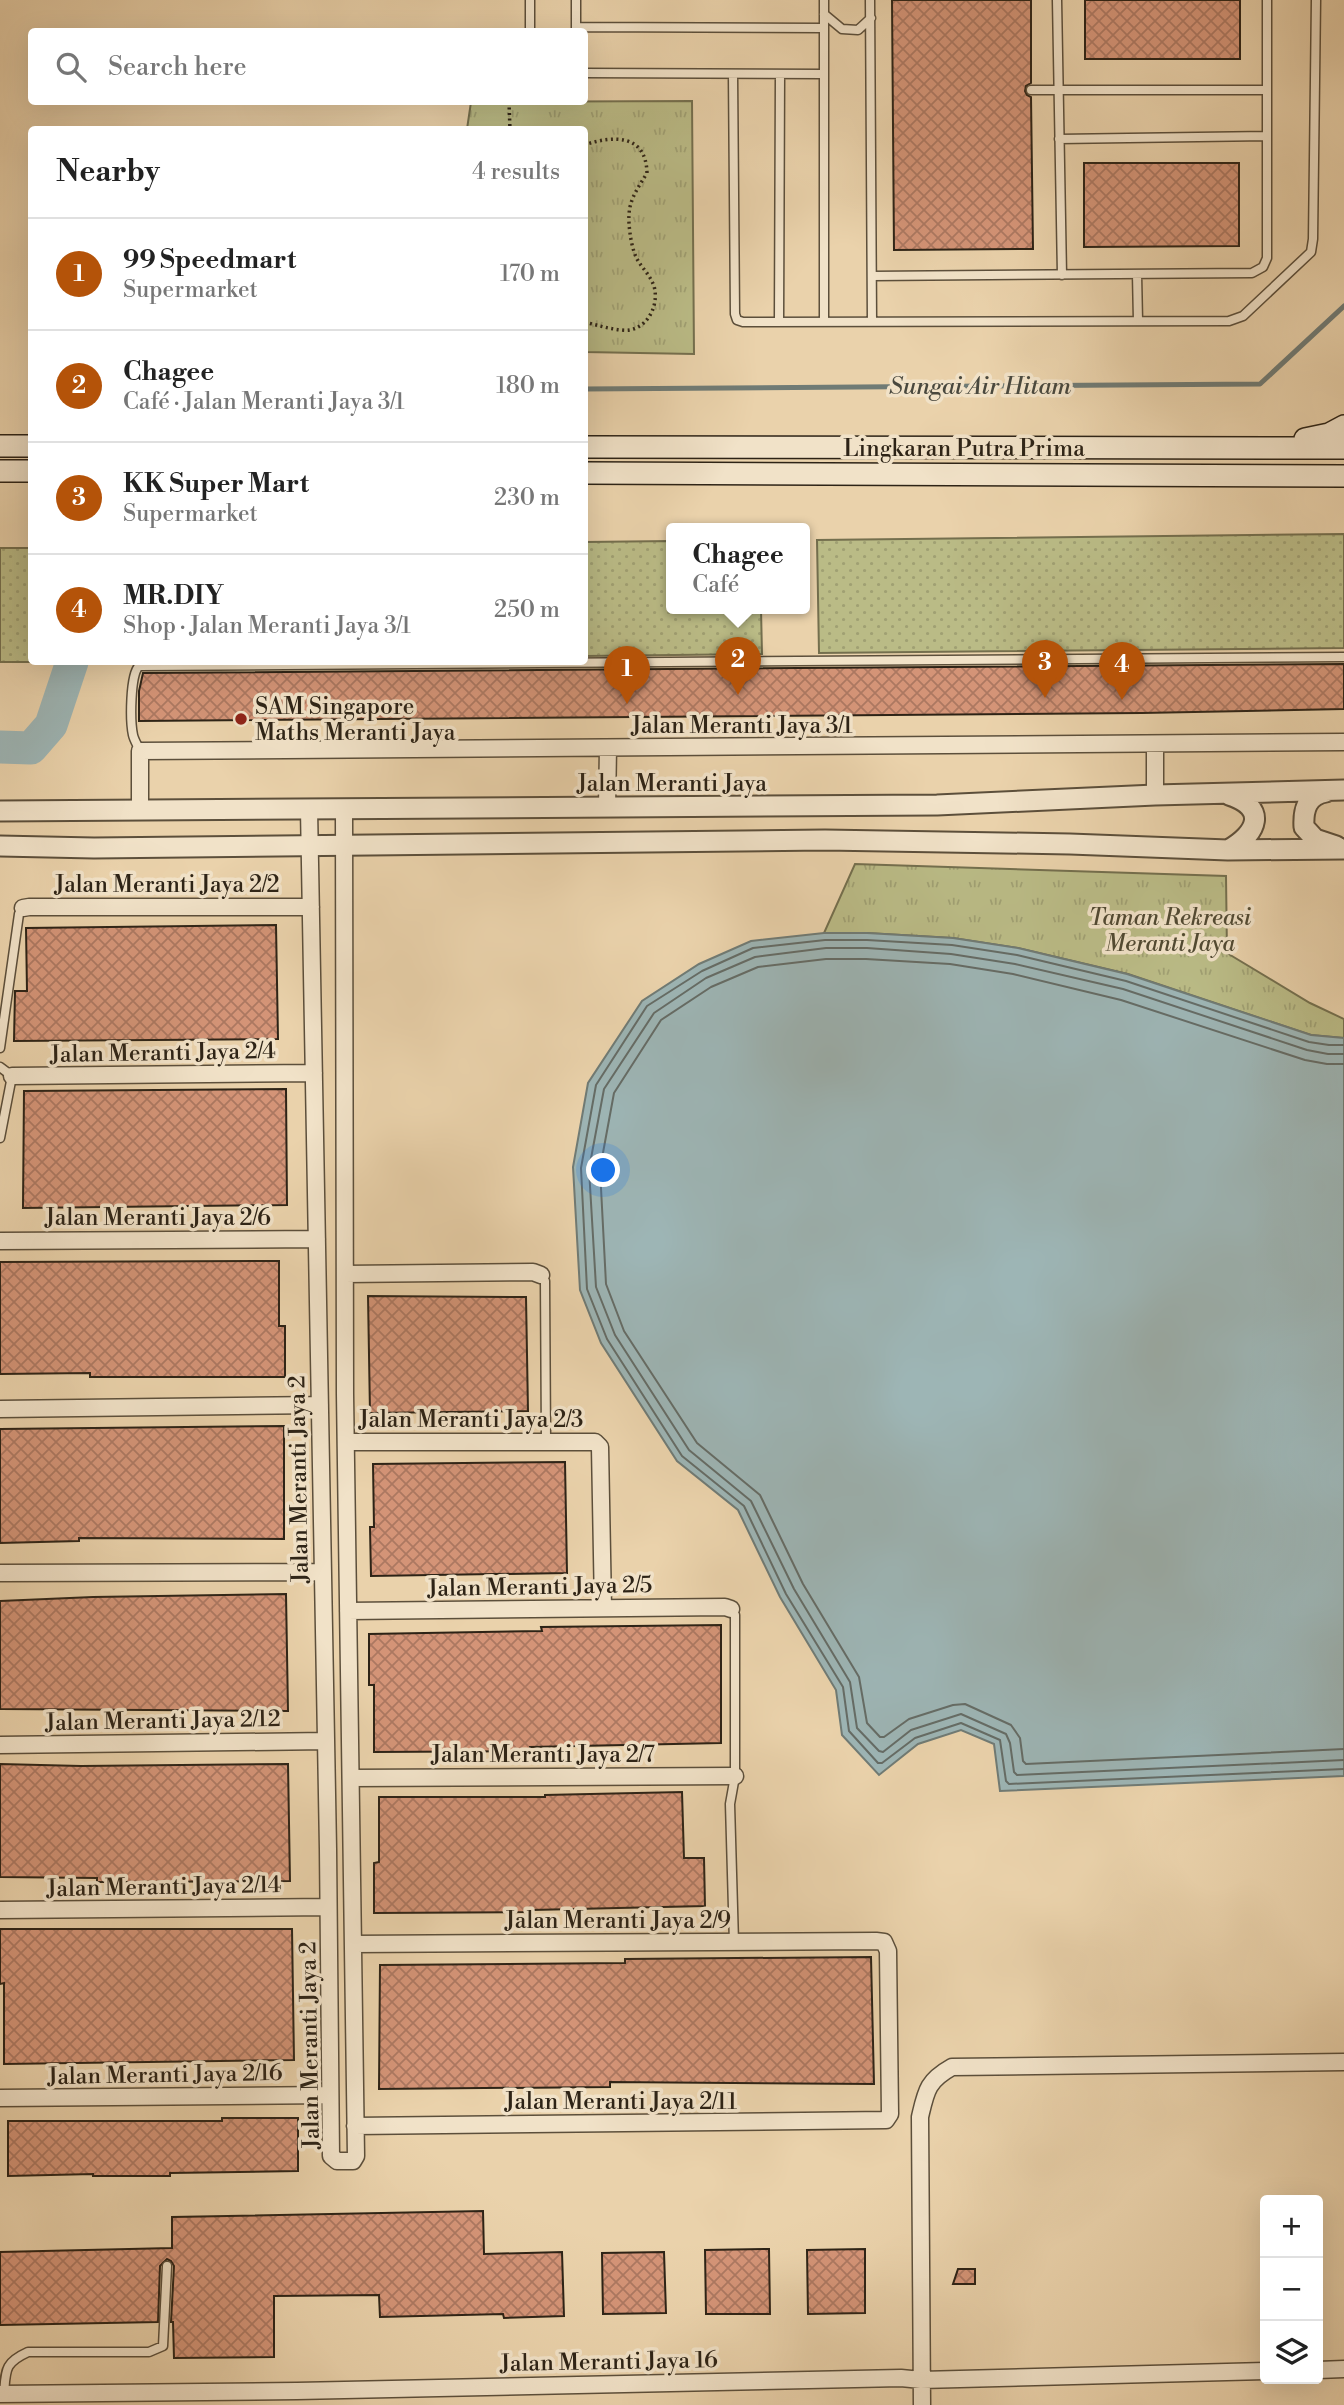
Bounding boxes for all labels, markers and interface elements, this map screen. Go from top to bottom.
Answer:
search box [28,28,588,105]
icon: search [52,48,90,86]
text: Search here [108,51,247,83]
text: Nearby [56,153,160,191]
text: 4 results [472,158,560,186]
text: 99 Speedmart [123,244,296,276]
text: 1 [73,260,85,288]
text: 170 m [500,260,560,288]
text: Supermarket [123,276,258,304]
text: Chagee [123,356,214,388]
text: 2 [72,372,86,400]
text: 180 m [496,372,560,400]
water label: Sungai Air Hitam [889,372,1072,402]
text: Café · Jalan Meranti Jaya 3/1 [123,388,405,416]
street label: Lingkaran Putra Prima [843,435,1085,463]
text: KK Super Mart [123,468,309,500]
text: 3 [72,484,86,512]
text: 230 m [494,484,560,512]
text: Supermarket [123,500,258,528]
popup [666,523,810,614]
text: Chagee [692,539,784,571]
text: Café [692,571,739,599]
text: MR.DIY [123,580,224,612]
text: 4 [71,596,87,624]
text: 250 m [494,596,560,624]
text: Shop · Jalan Meranti Jaya 3/1 [123,612,411,640]
pin: 2 [715,637,761,695]
pin: 3 [1022,640,1068,698]
pin: 4 [1099,642,1145,700]
pin: 1 [604,646,650,704]
place label: SAM Singapore Maths Meranti Jaya [255,693,456,747]
marker: SAM Singapore Maths Meranti Jaya [233,711,249,727]
street label: Jalan Meranti Jaya 3/1 [630,712,853,740]
street label: Jalan Meranti Jaya [576,770,767,798]
street label: Jalan Meranti Jaya 2/2 [53,871,280,899]
park label: Taman Rekreasi Meranti Jaya [1089,904,1252,958]
street label: Jalan Meranti Jaya 2/4 [49,1037,276,1069]
your location [586,1153,620,1187]
street label: Jalan Meranti Jaya 2/6 [44,1204,271,1232]
street label: Jalan Meranti Jaya 2 [283,1375,315,1584]
street label: Jalan Meranti Jaya 2/3 [358,1406,583,1434]
street label: Jalan Meranti Jaya 2/5 [426,1571,653,1603]
street label: Jalan Meranti Jaya 2/12 [44,1705,281,1737]
street label: Jalan Meranti Jaya 2/7 [430,1741,655,1769]
street label: Jalan Meranti Jaya 2/14 [45,1871,282,1903]
street label: Jalan Meranti Jaya 2/9 [504,1907,731,1935]
street label: Jalan Meranti Jaya 2 [294,1941,326,2150]
street label: Jalan Meranti Jaya 2/16 [46,2059,283,2091]
street label: Jalan Meranti Jaya 2/11 [504,2088,737,2116]
map controls [1260,2195,1323,2384]
button: + [1260,2195,1323,2258]
button: − [1260,2258,1323,2321]
button: layers [1260,2321,1323,2384]
street label: Jalan Meranti Jaya 16 [499,2346,718,2378]

